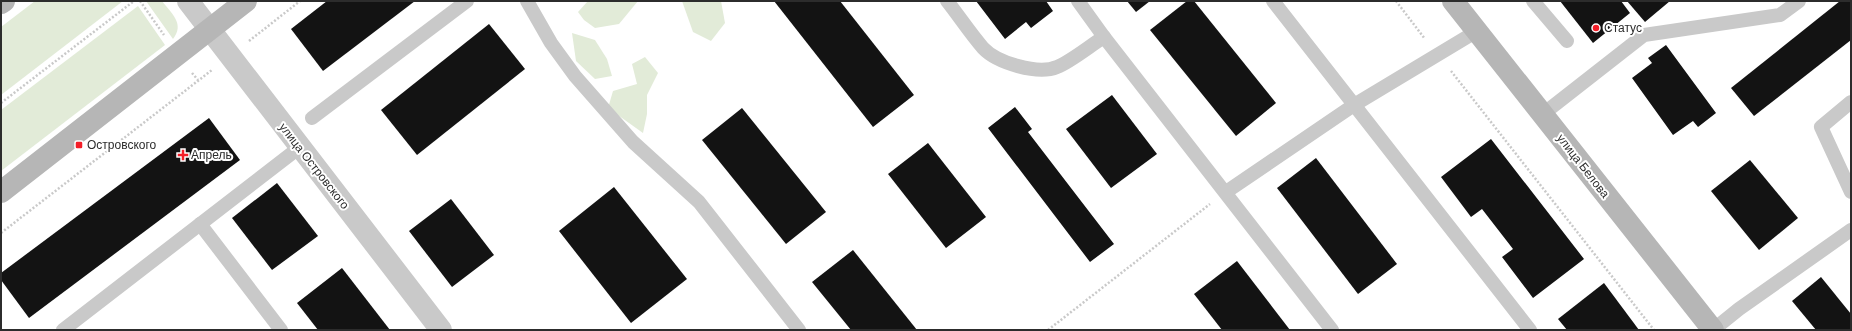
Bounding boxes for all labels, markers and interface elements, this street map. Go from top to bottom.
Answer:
place label: Статус [1604,20,1642,36]
marker: Статус [1591,23,1601,33]
street label: улица Островского [275,120,353,213]
street label: улица Белова [1553,131,1613,202]
place label: Островского [87,137,157,153]
marker: Островского [74,140,84,150]
place label: Апрель [191,147,232,163]
marker: Апрель [178,150,188,160]

